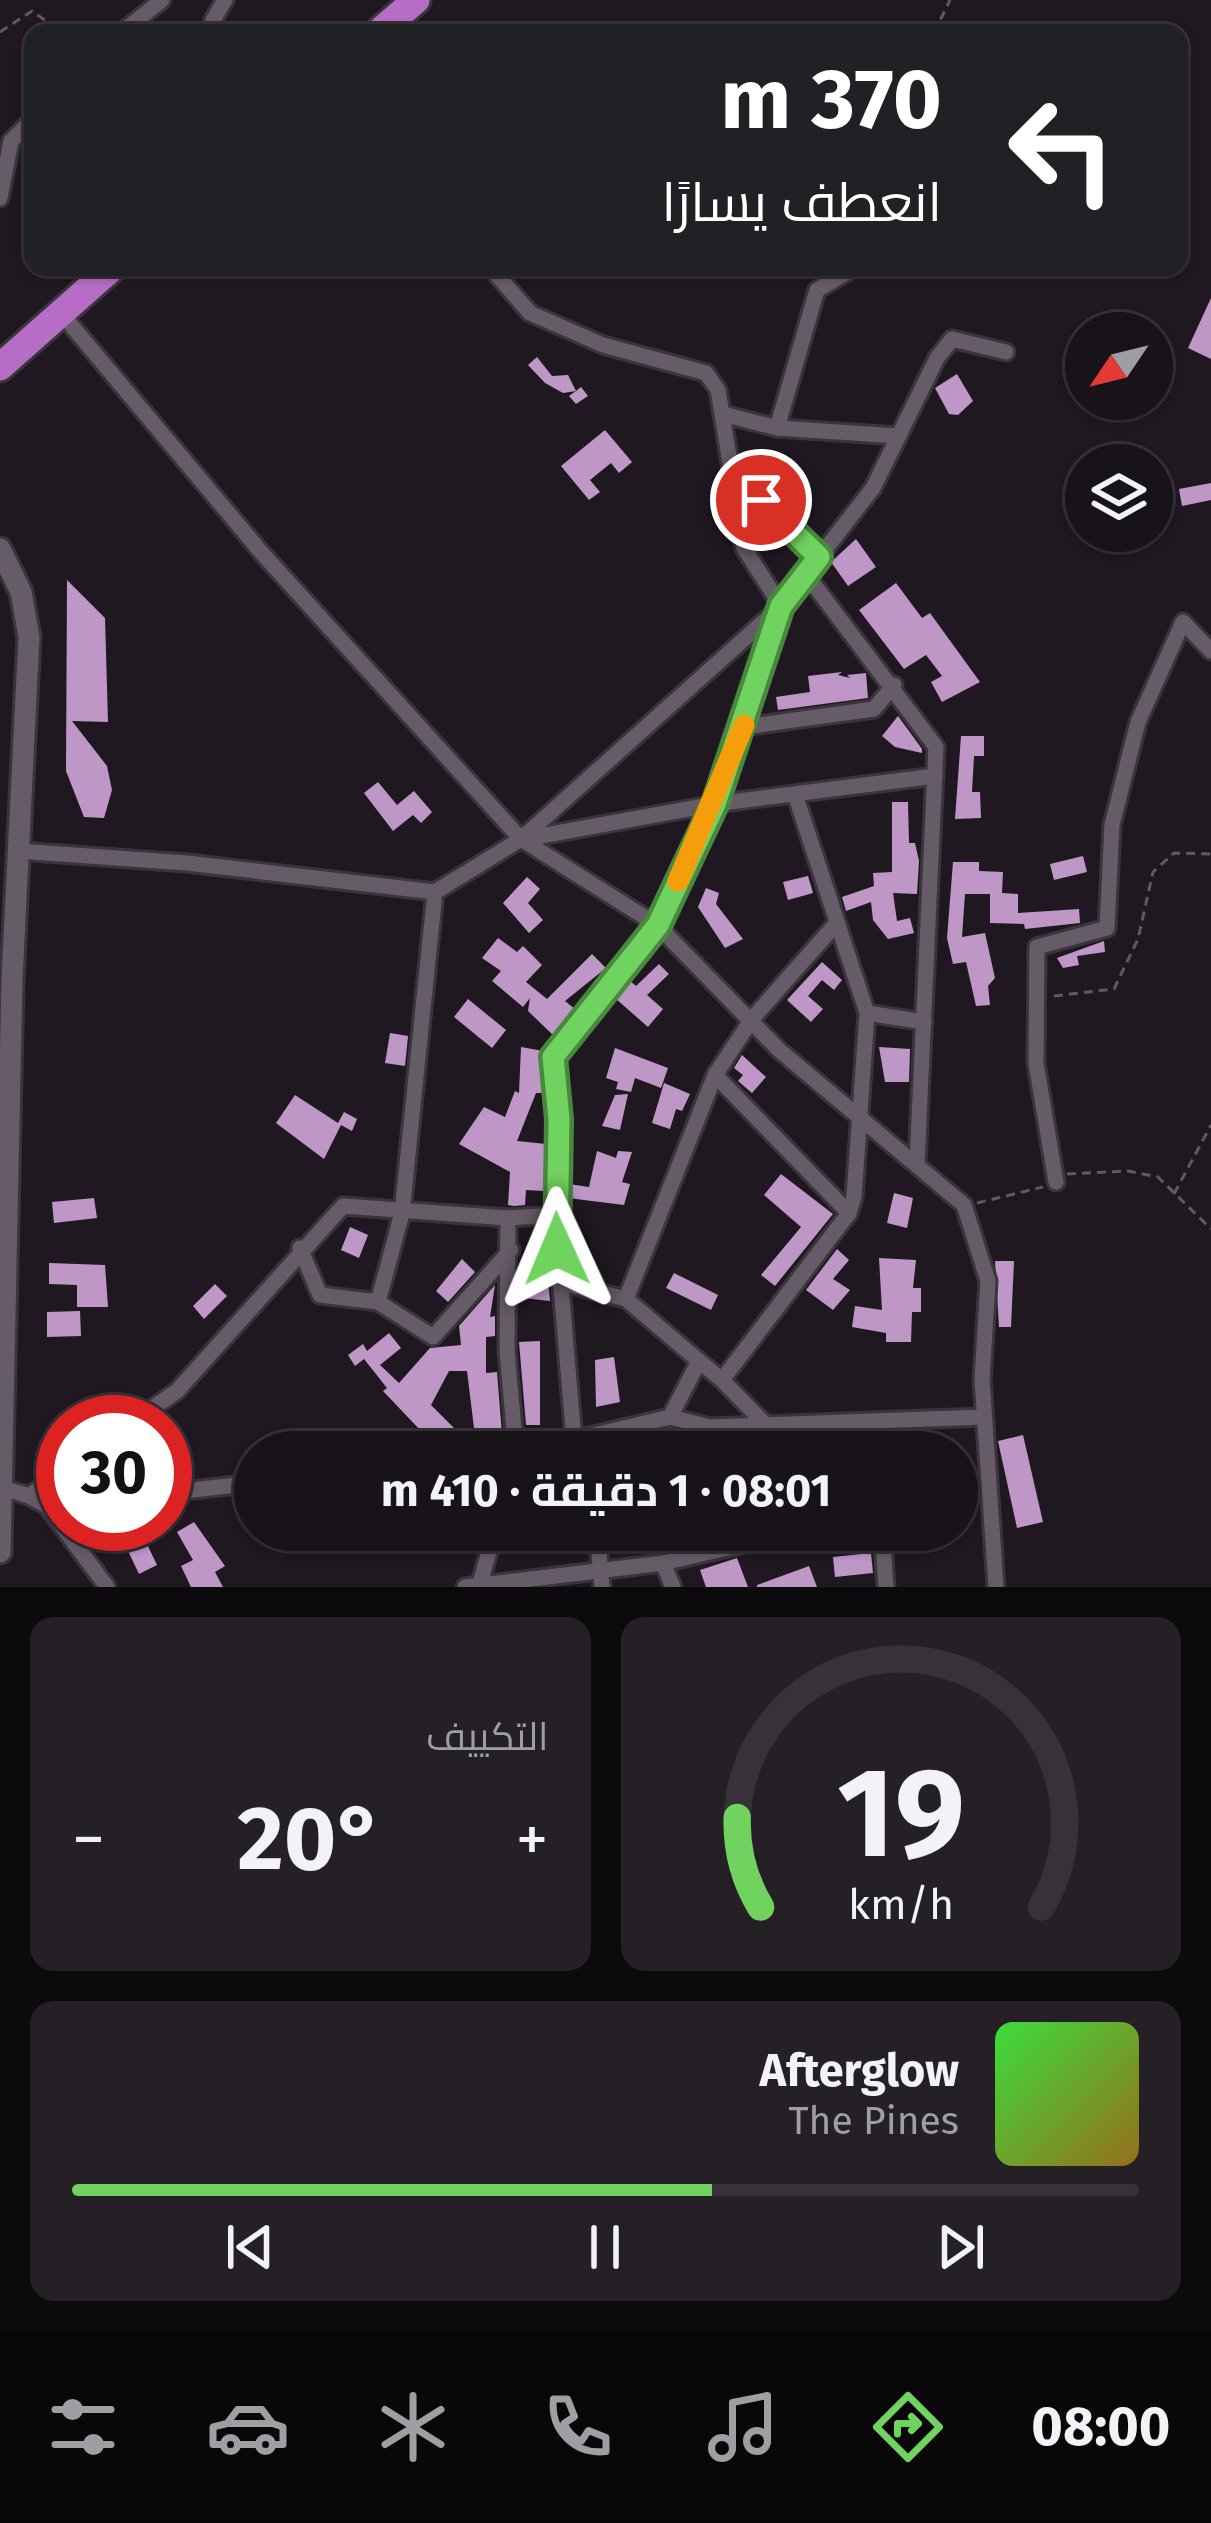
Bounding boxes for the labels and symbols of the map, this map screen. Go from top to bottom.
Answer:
north arrow [1065,312,1173,420]
pin [710,449,812,551]
position arrow [494,1186,620,1312]
speed limit sign: 30 [36,1395,192,1551]

